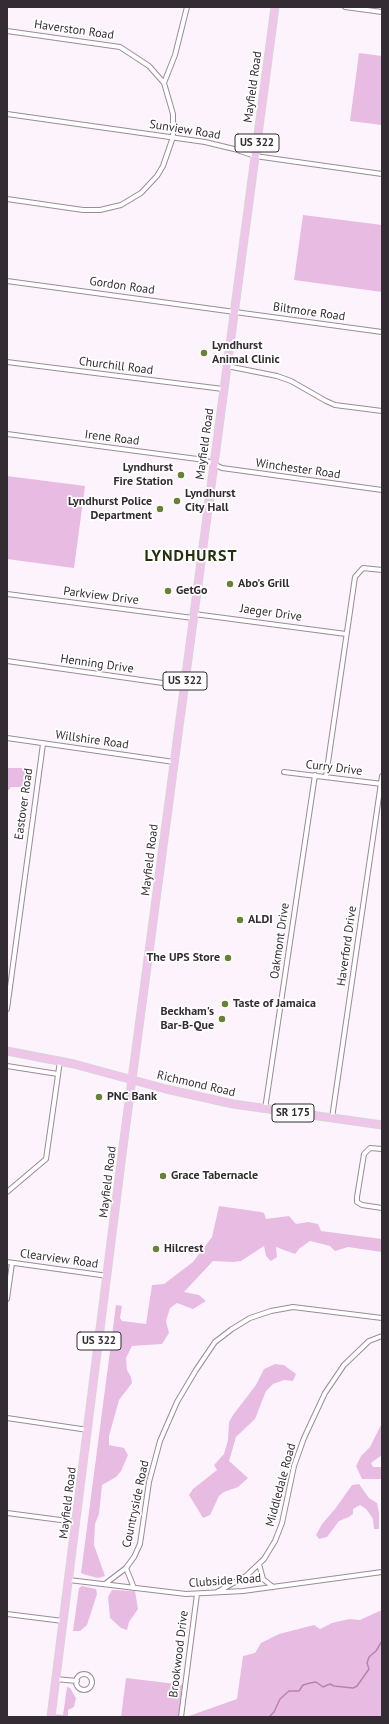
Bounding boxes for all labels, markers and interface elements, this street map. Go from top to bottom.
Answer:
street label: Haverston Road [33,17,115,43]
street label: Mayfield Road [241,50,265,124]
street label: Sunview Road [148,117,222,143]
road number: US 322 [235,134,279,152]
street label: Gordon Road [88,274,156,298]
street label: Biltmore Road [272,300,346,324]
place label: Lyndhurst Animal Clinic [212,339,280,367]
marker: Lyndhurst Animal Clinic [199,348,209,358]
street label: Churchill Road [78,354,154,378]
street label: Mayfield Road [193,407,217,481]
street label: Irene Road [84,428,140,448]
street label: Winchester Road [255,456,341,482]
place label: Lyndhurst Fire Station [113,461,173,489]
marker: Lyndhurst Fire Station [176,470,186,480]
place label: Lyndhurst City Hall [185,487,235,515]
place label: Lyndhurst Police Department [68,495,152,523]
marker: Lyndhurst City Hall [172,496,182,506]
marker: Lyndhurst Police Department [155,504,165,514]
district label: LYNDHURST [144,546,238,566]
place label: Abo's Grill [238,577,289,591]
marker: Abo's Grill [225,579,235,589]
street label: Parkview Drive [62,584,140,608]
place label: GetGo [176,584,207,598]
marker: GetGo [163,586,173,596]
street label: Jaeger Drive [239,602,303,624]
street label: Henning Drive [60,652,134,676]
road number: US 322 [163,672,207,690]
street label: Willshire Road [54,728,130,752]
street label: Curry Drive [305,757,363,779]
street label: Eastover Road [12,767,36,841]
street label: Mayfield Road [138,823,162,897]
street label: Oakmont Drive [268,902,292,980]
street label: Haverford Drive [334,905,360,987]
place label: ALDI [248,913,273,927]
marker: ALDI [235,915,245,925]
place label: The UPS Store [146,951,220,965]
marker: The UPS Store [223,953,233,963]
place label: Taste of Jamaica [233,997,316,1011]
marker: Taste of Jamaica [220,999,230,1009]
place label: Beckham's Bar-B-Que [160,1005,214,1033]
marker: Beckham's Bar-B-Que [217,1014,227,1024]
street label: Richmond Road [155,1068,237,1100]
place label: PNC Bank [107,1090,157,1104]
marker: PNC Bank [94,1092,104,1102]
road number: SR 175 [272,1104,314,1122]
street label: Mayfield Road [96,1145,120,1219]
place label: Grace Tabernacle [171,1169,258,1183]
marker: Grace Tabernacle [158,1171,168,1181]
place label: Hilcrest [164,1242,203,1256]
marker: Hilcrest [151,1244,161,1254]
street label: Clearview Road [19,1246,99,1272]
road number: US 322 [77,1332,121,1350]
street label: Middledale Road [263,1442,299,1528]
street label: Countryside Road [120,1459,152,1549]
street label: Mayfield Road [56,1466,80,1540]
street label: Clubside Road [188,1571,262,1591]
street label: Brookwood Drive [167,1610,191,1698]

